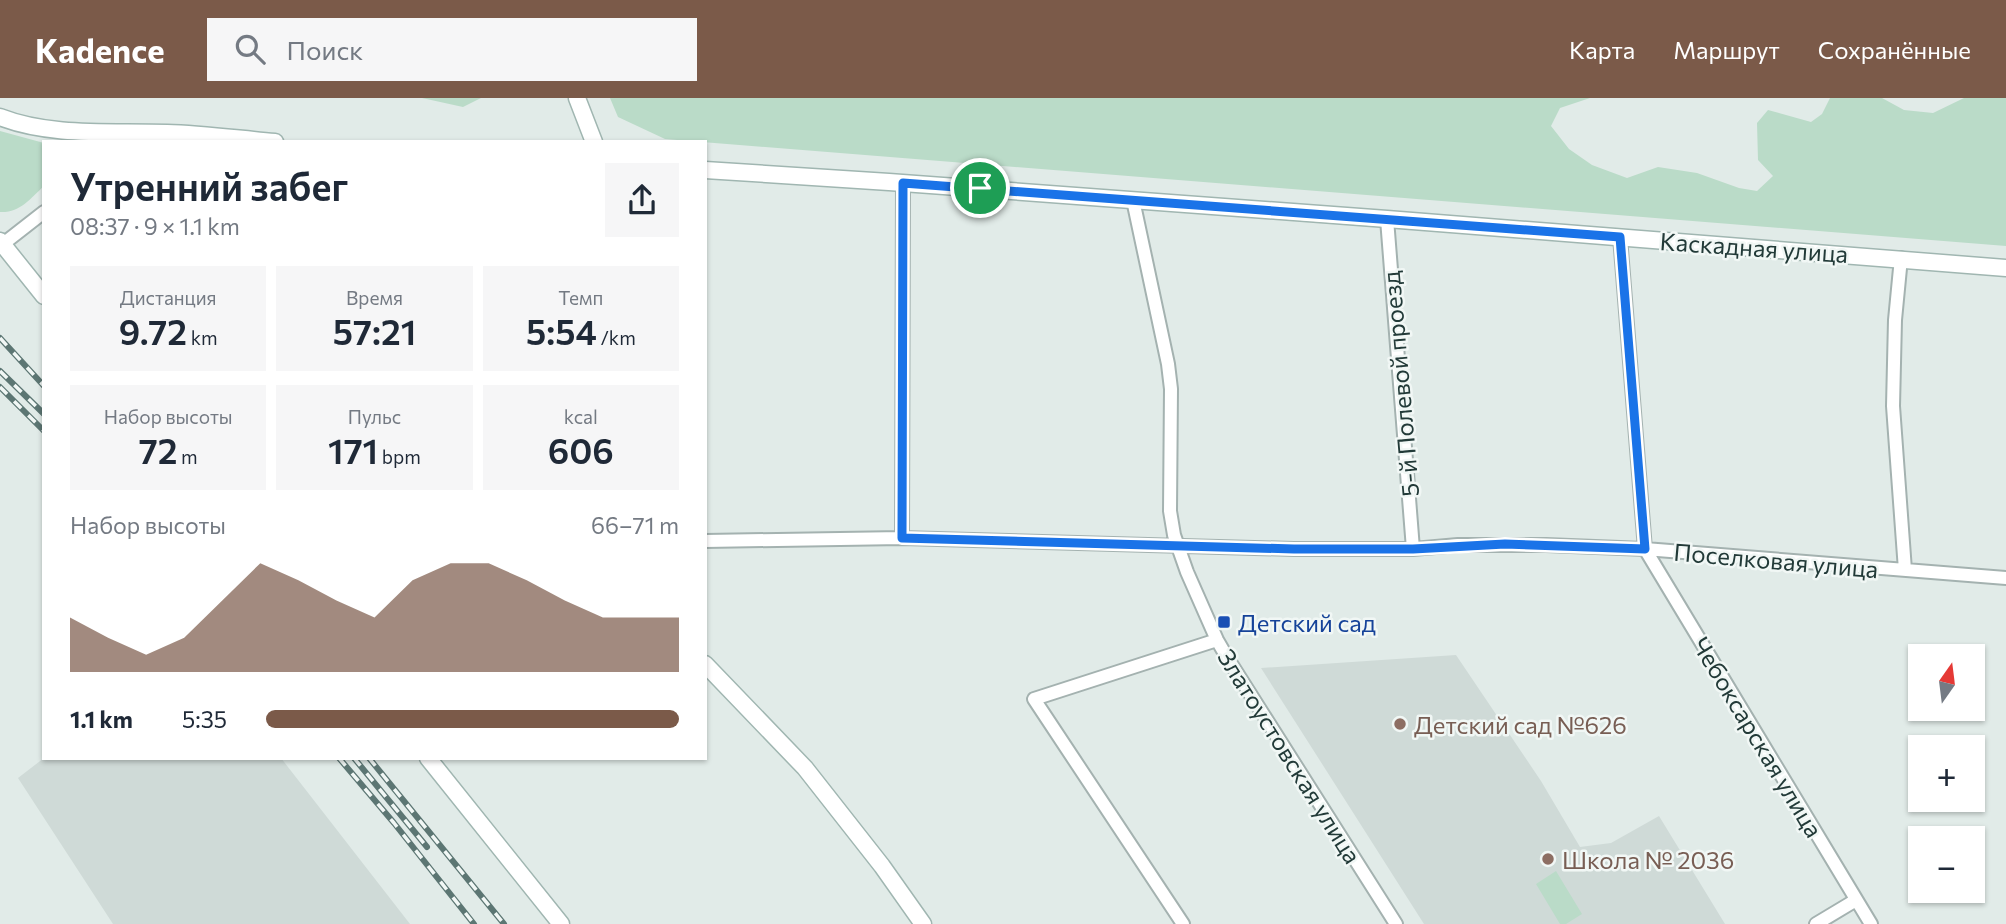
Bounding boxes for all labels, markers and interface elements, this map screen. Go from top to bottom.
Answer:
search box [207,18,697,81]
text: Kadence [35,29,165,70]
icon: search [231,30,269,68]
text: Поиск [287,34,363,65]
text: Карта [1569,35,1635,64]
text: Маршрут [1673,35,1780,64]
text: Сохранённые [1818,35,1971,64]
pin [950,158,1010,218]
text: Утренний забег [70,162,348,209]
button: share [605,163,679,237]
icon: arrive [961,169,999,207]
text: 08:37 · 9 × 1.1 km [70,212,240,240]
street label: Каскадная улица [1659,226,1849,268]
street label: 5-й Полевой проезд [1376,270,1424,498]
text: Дистанция [120,286,217,309]
text: Время [346,286,403,309]
text: Темп [558,286,603,309]
text: 9.72 [119,309,187,352]
text: 57:21 [333,309,416,352]
text: 5:54 [526,309,597,352]
text: km [187,326,218,349]
text: /km [597,326,636,349]
text: Набор высоты [104,405,233,428]
text: Пульс [348,405,401,428]
text: kcal [564,405,598,428]
text: 72 [139,428,177,471]
text: 171 [328,428,378,471]
text: 606 [548,428,614,471]
text: m [177,445,198,468]
text: bpm [378,445,421,468]
text: Набор высоты [70,511,226,539]
text: 66–71 m [591,511,679,539]
street label: Поселковая улица [1672,537,1880,583]
place label: Детский сад [1238,608,1376,637]
marker: Детский сад [1216,614,1232,630]
street label: Чебоксарская улица [1687,632,1829,842]
street label: Златоустовская улица [1212,644,1368,868]
north arrow [1908,644,1984,721]
map controls [1908,644,1985,903]
text: 1.1 km [70,705,133,733]
text: 5:35 [182,705,227,733]
place label: Детский сад №626 [1414,710,1627,739]
marker: Детский сад №626 [1392,716,1408,732]
button: + [1908,735,1985,812]
button: − [1908,826,1985,903]
place label: Школа № 2036 [1562,845,1734,874]
marker: Школа № 2036 [1540,851,1556,867]

